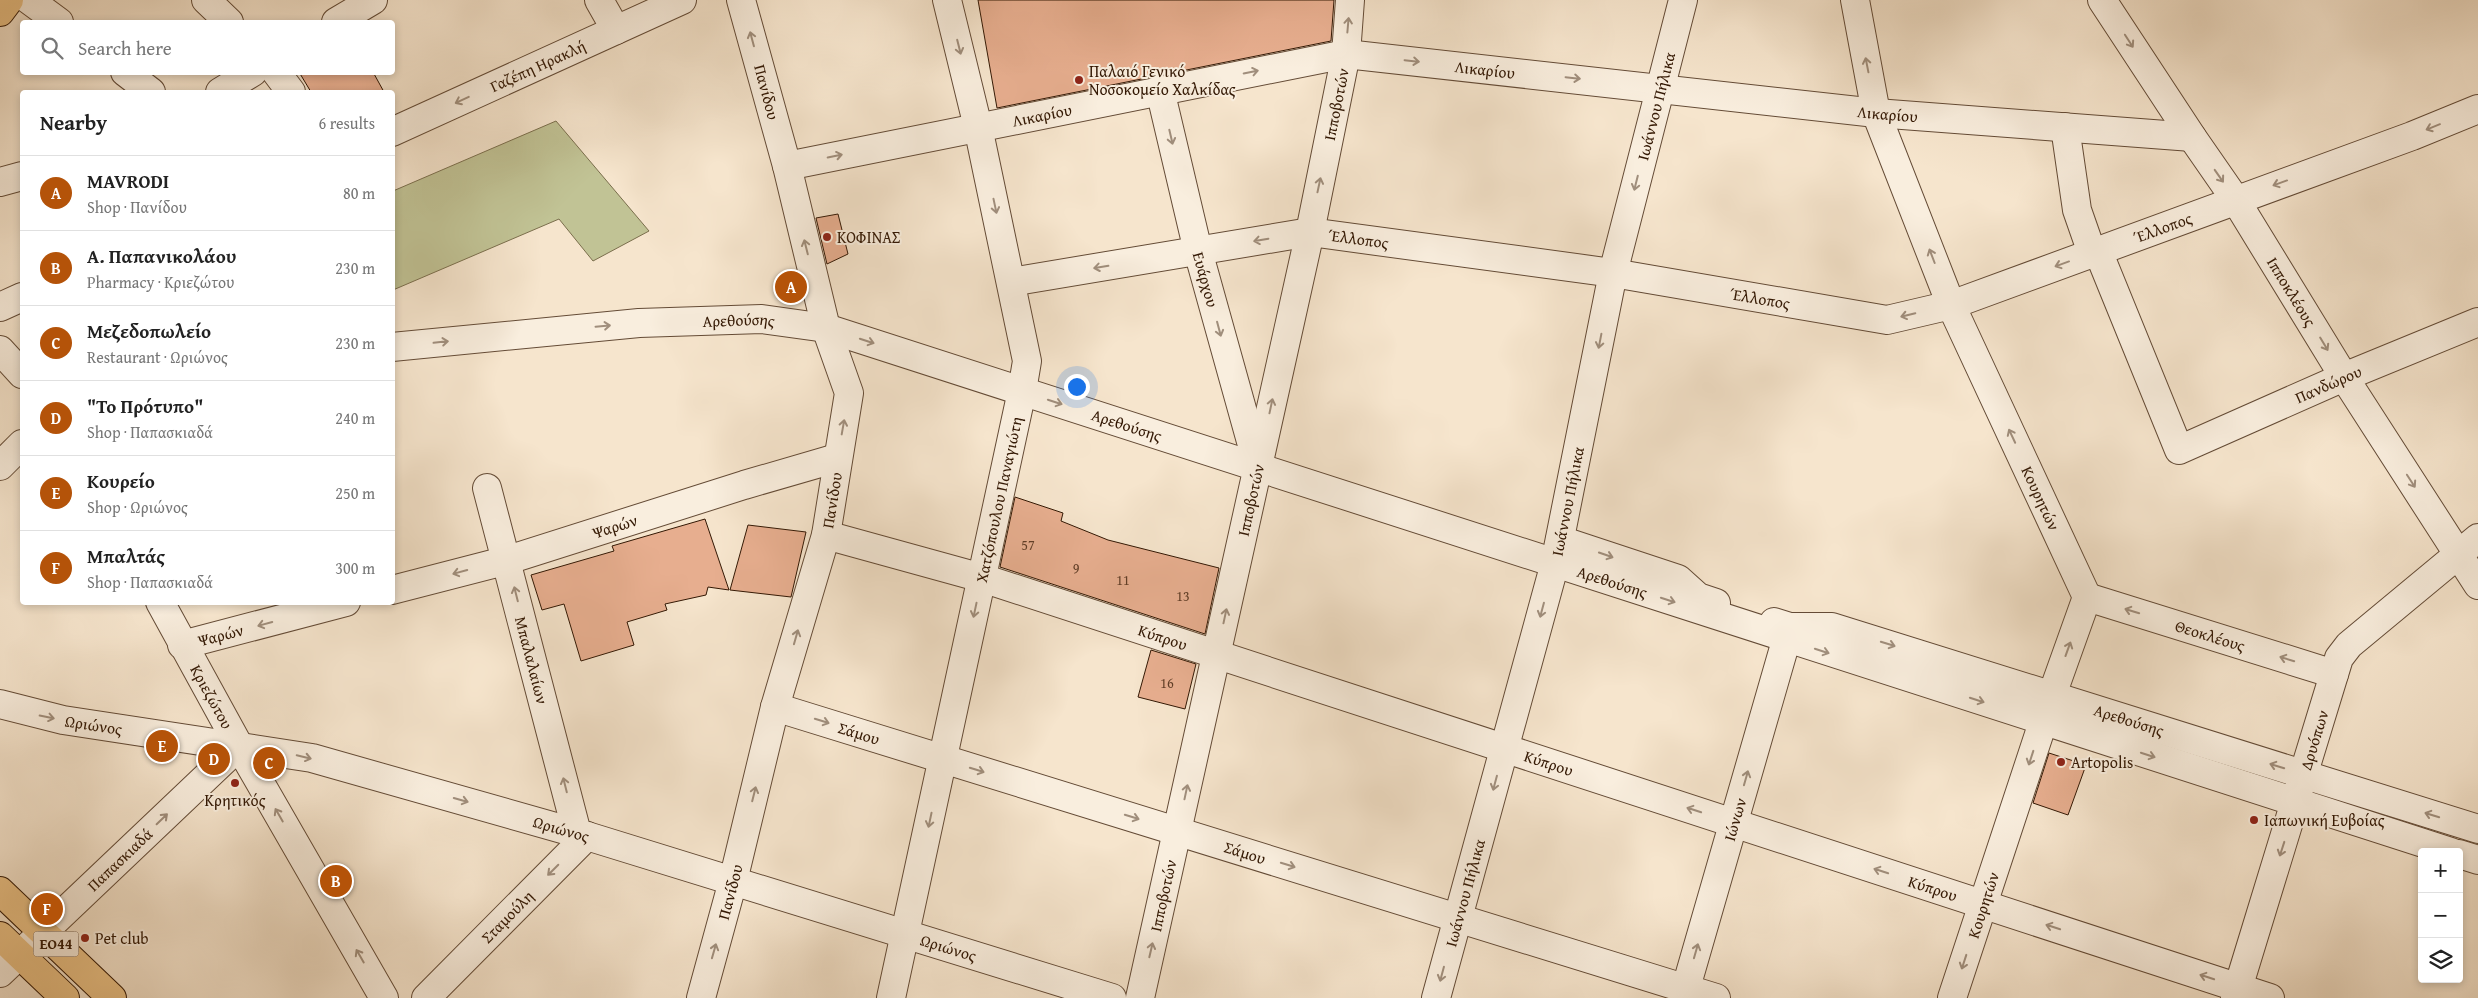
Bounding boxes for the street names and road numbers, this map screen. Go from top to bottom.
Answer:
street label: Γαζέπη Ηρακλή [486,34,589,98]
street label: Ιωάννου Πήλικα [1630,49,1681,163]
street label: Λικαρίου [1454,54,1516,85]
street label: Πανίδου [748,62,786,122]
street label: Ιπποβοτών [1317,66,1355,143]
street label: Λικαρίου [1010,97,1074,133]
street label: Λικαρίου [1856,99,1919,128]
street label: Έλλοπος [2130,206,2195,249]
street label: Έλλοπος [1327,223,1390,255]
street label: Ευάρχου [1187,249,1225,310]
street label: Ιπποκλέους [2261,252,2322,331]
street label: Έλλοπος [1728,281,1792,315]
street label: Αρεθούσης [702,307,777,333]
street label: Πανδώρου [2291,359,2365,409]
street label: Αρεθούσης [1089,402,1165,448]
street label: Χατζόπουλου Παναγιώτη [969,414,1028,585]
street label: Ιωάννου Πήλικα [1545,444,1590,558]
street label: Ιπποβοτών [1231,462,1270,539]
street label: Κουρητών [2016,462,2066,534]
street label: Πανίδου [815,470,848,530]
street label: Ψαρών [588,508,641,545]
street label: Αρεθούσης [1574,559,1651,604]
street label: Θεοκλέους [2172,613,2248,658]
street label: Μπαλαλαίων [509,614,555,707]
street label: Ψαρών [194,617,246,653]
street label: Κύπρου [1135,618,1190,656]
street label: Κριεζώτου [185,660,239,733]
street label: Αρεθούσης [2091,698,2167,742]
street label: Δρυόπων [2293,707,2334,773]
street label: Ωριώνος [63,708,124,741]
street label: Σάμου [835,715,883,751]
street label: Κύπρου [1521,744,1576,782]
street label: Ιώνων [1717,795,1752,844]
street label: Ωριώνος [530,809,592,848]
street label: Παπασκιαδά [81,822,158,897]
street label: Σάμου [1221,835,1269,870]
street label: Ιωάννου Πήλικα [1439,836,1491,950]
street label: Ιπποβοτών [1143,857,1182,934]
street label: Πανίδου [711,862,749,922]
street label: Κύπρου [1905,869,1961,907]
street label: Κουρητών [1961,869,2005,941]
street label: Σταμούλη [475,884,539,948]
street label: Ωριώνος [917,928,980,968]
road number: ΕΟ44 [34,932,78,956]

